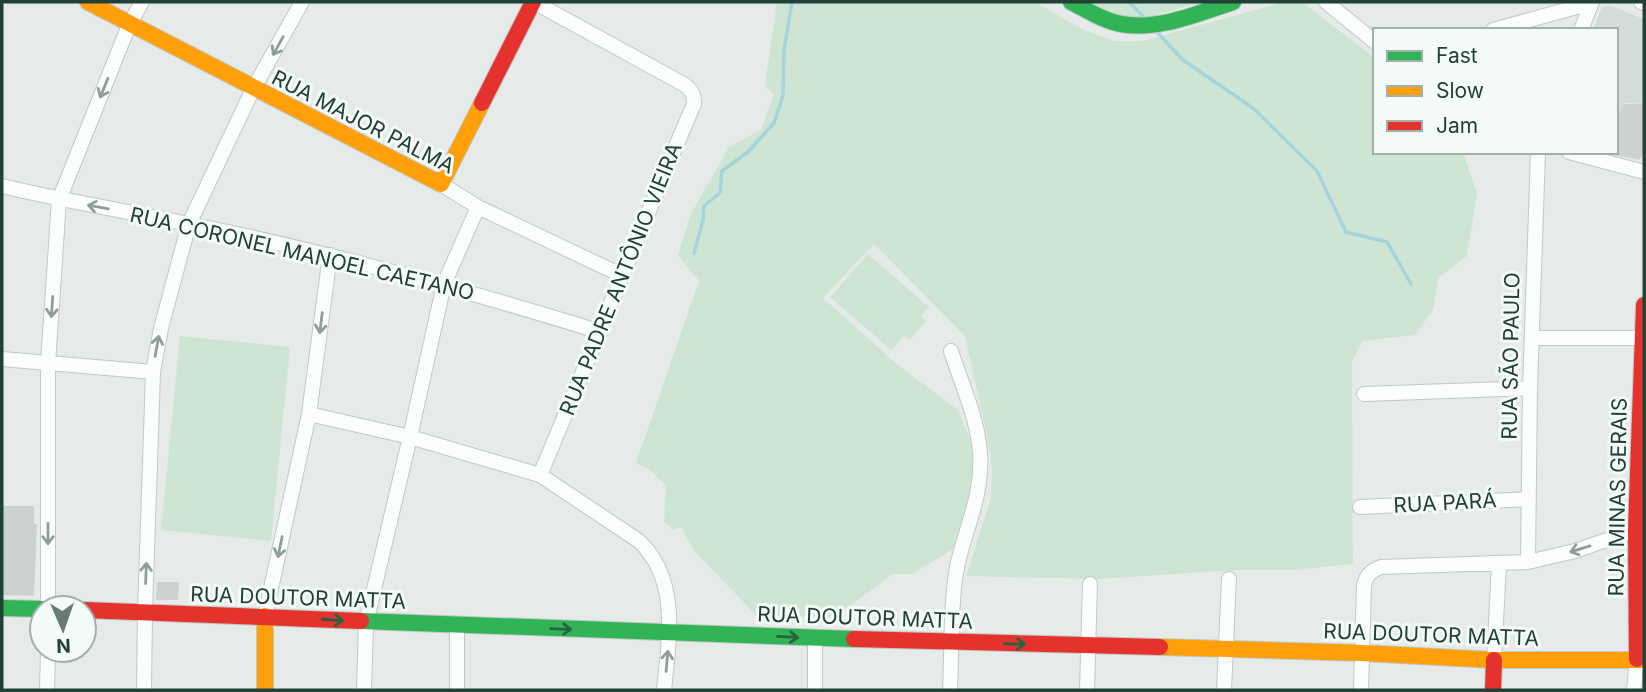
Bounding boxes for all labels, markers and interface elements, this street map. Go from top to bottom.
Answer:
legend [1373,28,1618,154]
one-way arrow [271,35,285,55]
text: Fast [1436,43,1478,68]
street label: RUA MAJOR PALMA [268,65,459,178]
one-way arrow [96,77,109,98]
text: Slow [1436,78,1484,103]
text: Jam [1436,113,1478,138]
street label: RUA PADRE ANTÔNIO VIEIRA [554,139,687,419]
one-way arrow [87,200,110,213]
street label: RUA CORONEL MANOEL CAETANO [128,202,477,305]
street label: RUA SÃO PAULO [1496,272,1524,440]
one-way arrow [45,295,58,317]
one-way arrow [314,311,327,334]
one-way arrow [151,335,165,358]
street label: RUA MINAS GERAIS [1603,397,1632,597]
street label: RUA PARÁ [1393,486,1497,518]
one-way arrow [41,522,55,545]
one-way arrow [273,535,286,558]
one-way arrow [1569,544,1591,557]
one-way arrow [139,562,152,585]
street label: RUA DOUTOR MATTA [190,581,406,614]
north arrow [28,594,98,664]
street label: RUA DOUTOR MATTA [757,601,973,634]
one-way arrow [321,614,344,627]
street label: RUA DOUTOR MATTA [1323,618,1539,651]
one-way arrow [549,622,572,635]
one-way arrow [776,631,799,644]
text: N [56,634,71,657]
one-way arrow [1004,637,1027,650]
one-way arrow [661,650,674,673]

